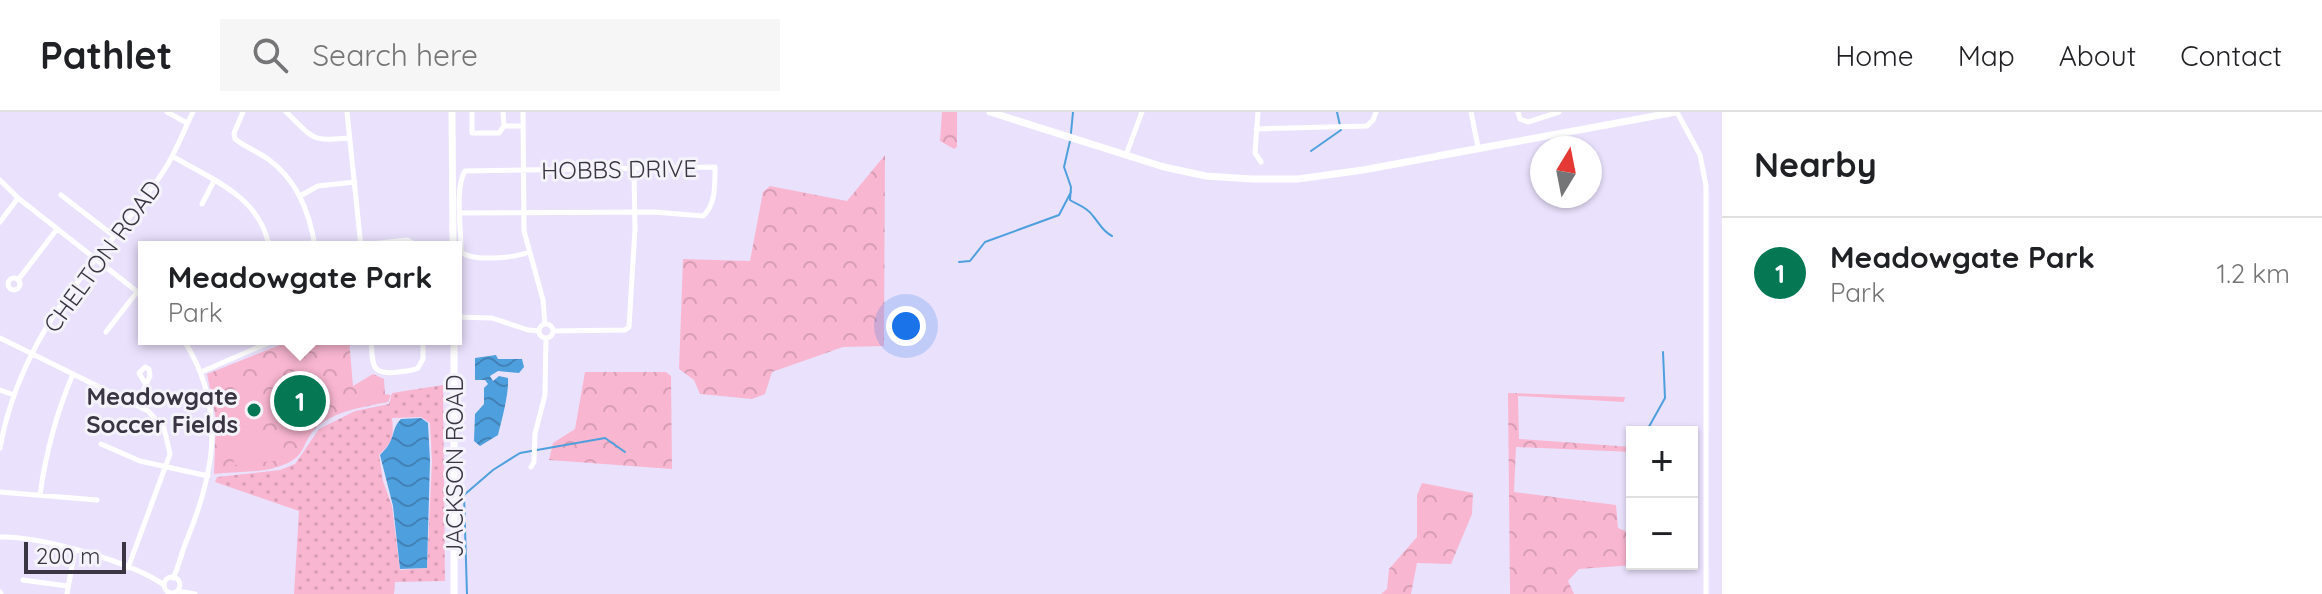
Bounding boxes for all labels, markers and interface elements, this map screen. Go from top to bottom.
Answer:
search box [220,19,780,91]
text: Pathlet [40,31,172,79]
icon: search [248,33,292,77]
text: Search here [312,36,478,74]
text: Home [1835,38,1914,73]
text: Map [1958,38,2015,73]
text: About [2059,38,2136,73]
text: Contact [2180,38,2282,73]
north arrow [1530,136,1602,208]
text: Nearby [1754,143,1877,186]
street label: HOBBS DRIVE [541,153,697,185]
street label: CHELTON ROAD [37,174,167,338]
text: Meadowgate Park [1830,238,2095,276]
popup [138,241,462,345]
text: 1 [1775,257,1785,290]
text: 1.2 km [2217,257,2290,290]
text: Meadowgate Park [168,258,432,296]
text: Park [1830,276,1885,309]
text: Park [168,296,223,329]
your location [886,306,926,346]
pin: 1 [274,371,326,431]
street label: JACKSON ROAD [439,374,469,558]
place label: Meadowgate Soccer Fields [86,381,238,439]
marker: Meadowgate Soccer Fields [245,401,263,419]
map controls [1626,426,1698,570]
button: + [1626,426,1698,498]
button: − [1626,498,1698,570]
scale bar [24,538,126,574]
text: 200 m [36,542,100,570]

